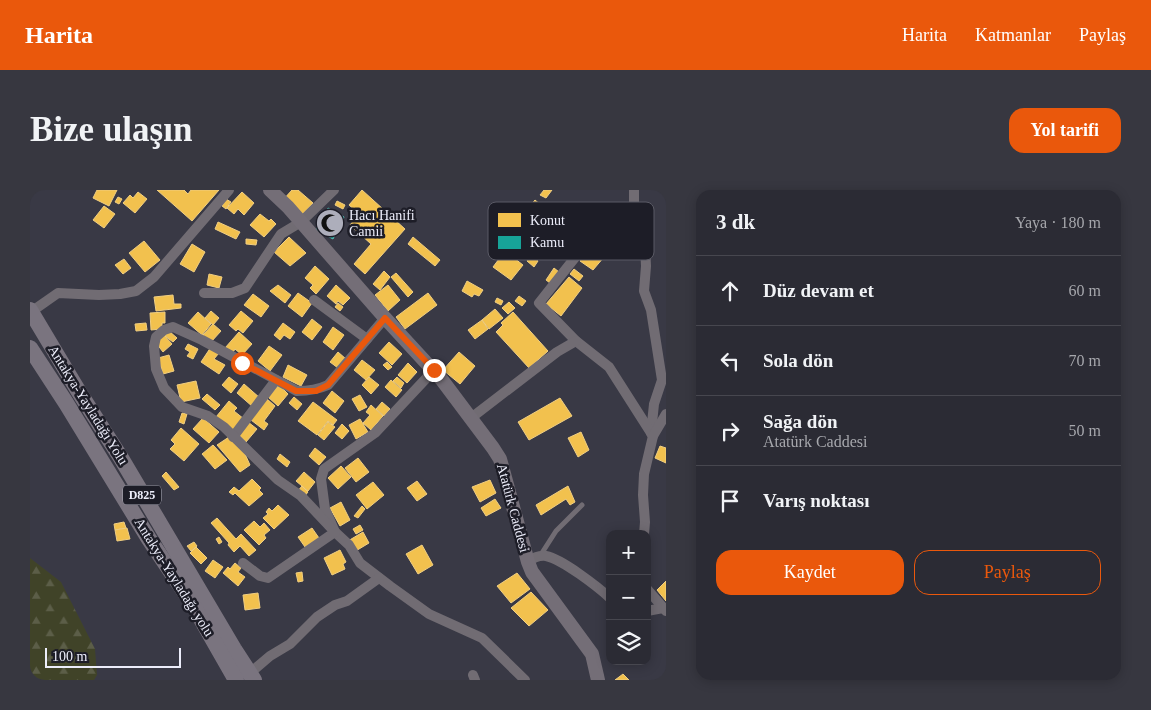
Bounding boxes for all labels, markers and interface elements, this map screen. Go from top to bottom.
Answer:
text: Harita [25,22,93,48]
text: Harita [902,25,947,45]
text: Katmanlar [975,25,1051,45]
text: Paylaş [1079,25,1126,45]
button: Yol tarifi [1009,108,1121,153]
text: Bize ulaşın [30,110,192,149]
legend [488,202,654,260]
mosque icon: Hacı Hanifi Camii [315,208,345,238]
place label: Hacı Hanifi Camii [349,208,415,239]
text: 3 dk [716,210,755,234]
text: Konut [530,213,565,228]
text: Yaya · 180 m [1015,214,1101,231]
text: Kamu [530,235,564,250]
icon: ahead [716,277,744,305]
text: Düz devam et [763,280,874,301]
text: 60 m [1069,282,1101,299]
street label: Antakya-Yayladağı Yolu [45,343,131,467]
icon: left [716,347,744,375]
text: Sola dön [763,350,833,371]
route start [231,352,254,375]
text: 70 m [1069,352,1101,369]
route end [423,359,446,382]
text: Sağa dön [763,411,837,432]
icon: right [716,417,744,445]
text: 50 m [1069,422,1101,439]
text: Atatürk Caddesi [763,433,867,450]
street label: Atatürk Caddesi [494,462,532,554]
road number: D825 [123,486,161,504]
icon: arrive [716,487,744,515]
text: Varış noktası [763,490,869,511]
street label: Antakya-Yayladağı yolu [131,515,217,639]
map controls [606,530,651,665]
button: + [606,530,651,575]
button: Kaydet [716,550,904,595]
button: Paylaş [914,550,1101,595]
button: − [606,575,651,620]
button: layers [606,620,651,665]
scale bar [45,645,181,668]
text: 100 m [52,649,87,664]

